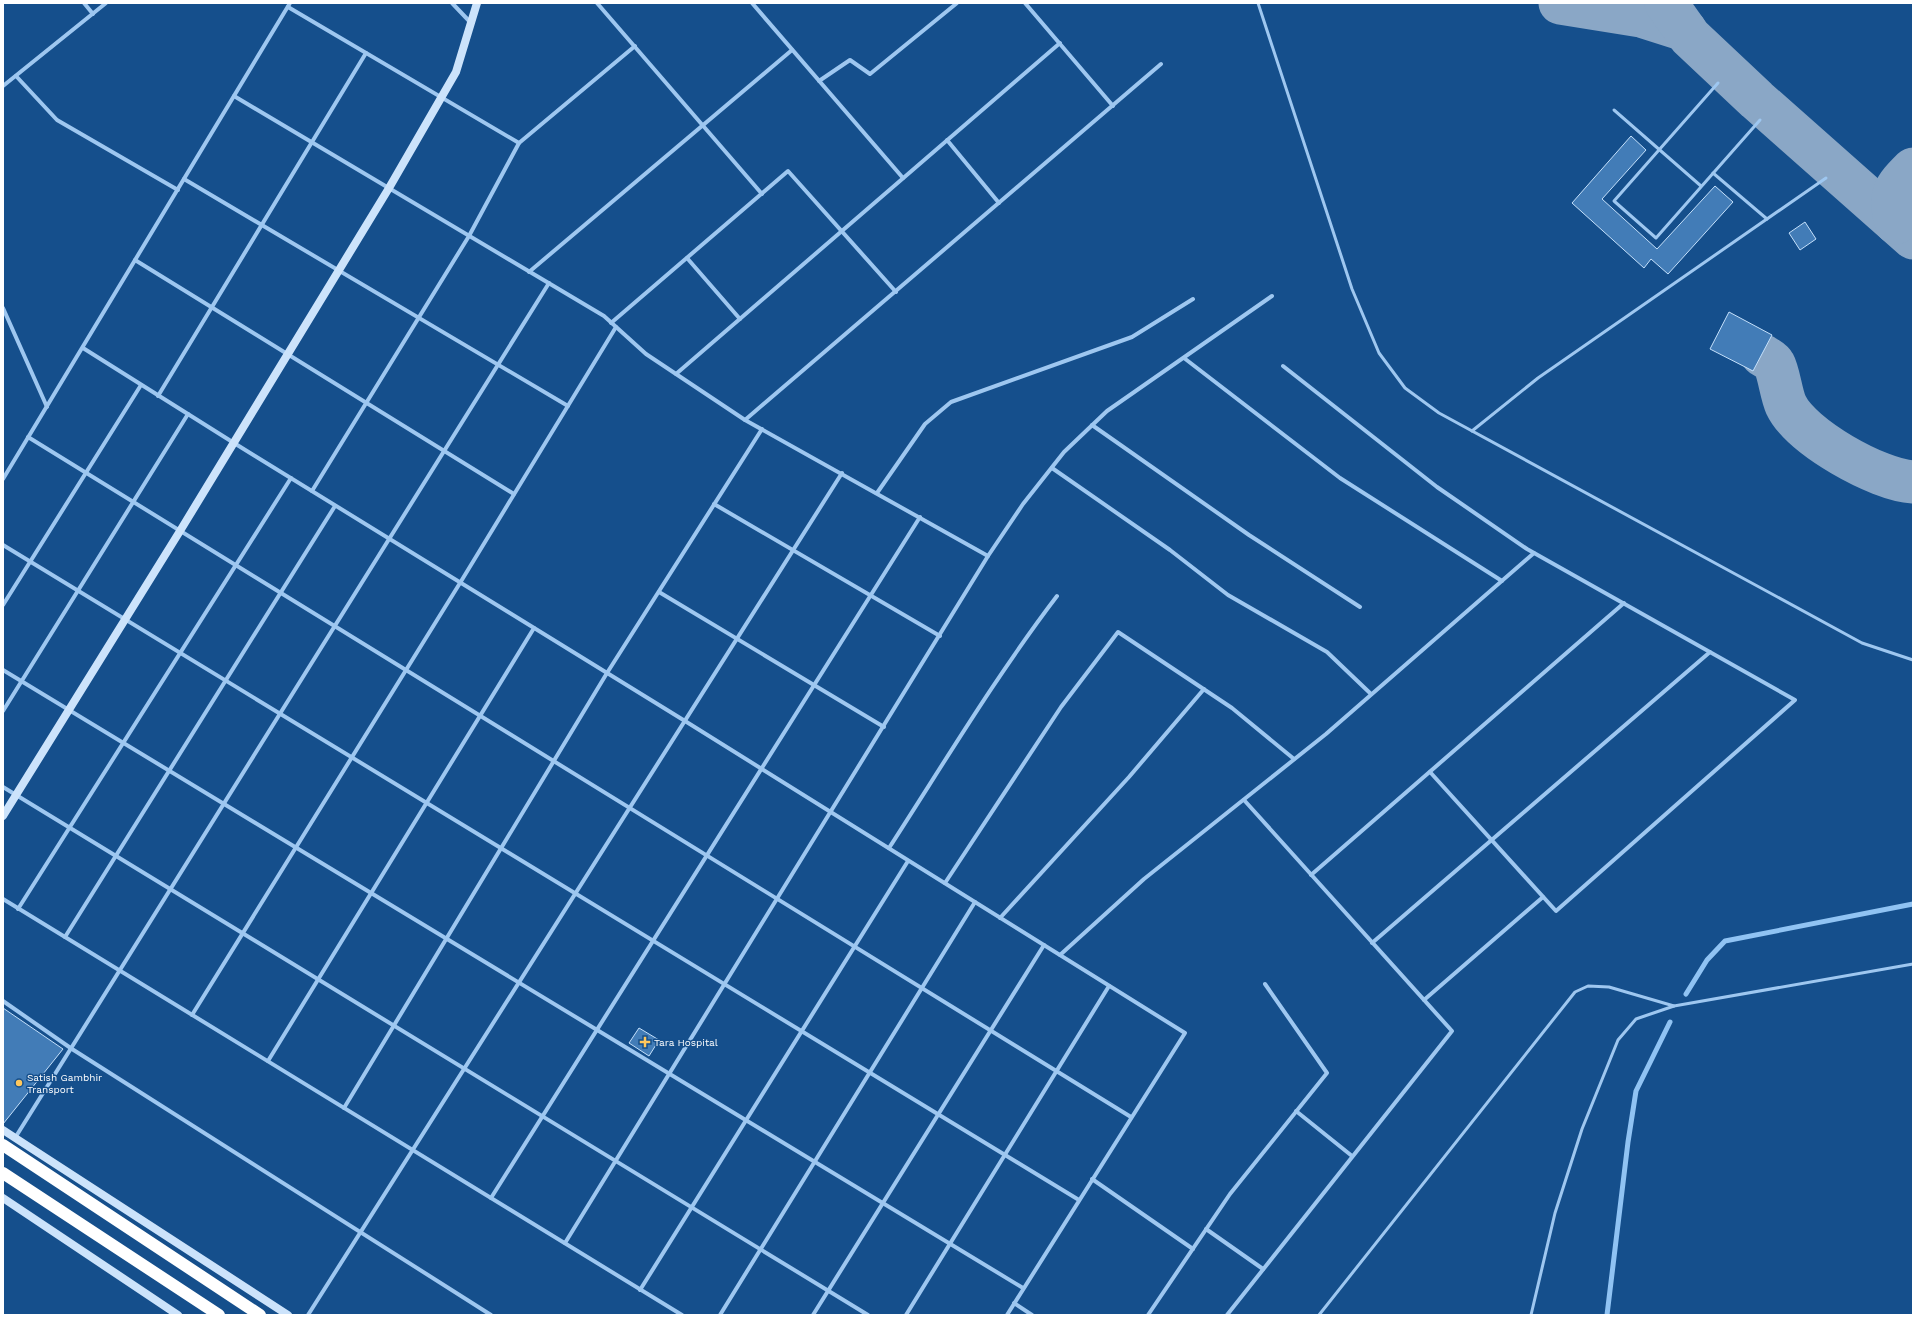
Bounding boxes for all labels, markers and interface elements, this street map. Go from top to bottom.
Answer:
marker: Tara Hospital [639,1036,651,1048]
place label: Tara Hospital [654,1037,718,1048]
place label: Satish Gambhir Transport [27,1072,102,1095]
marker: Satish Gambhir Transport [14,1078,24,1088]

